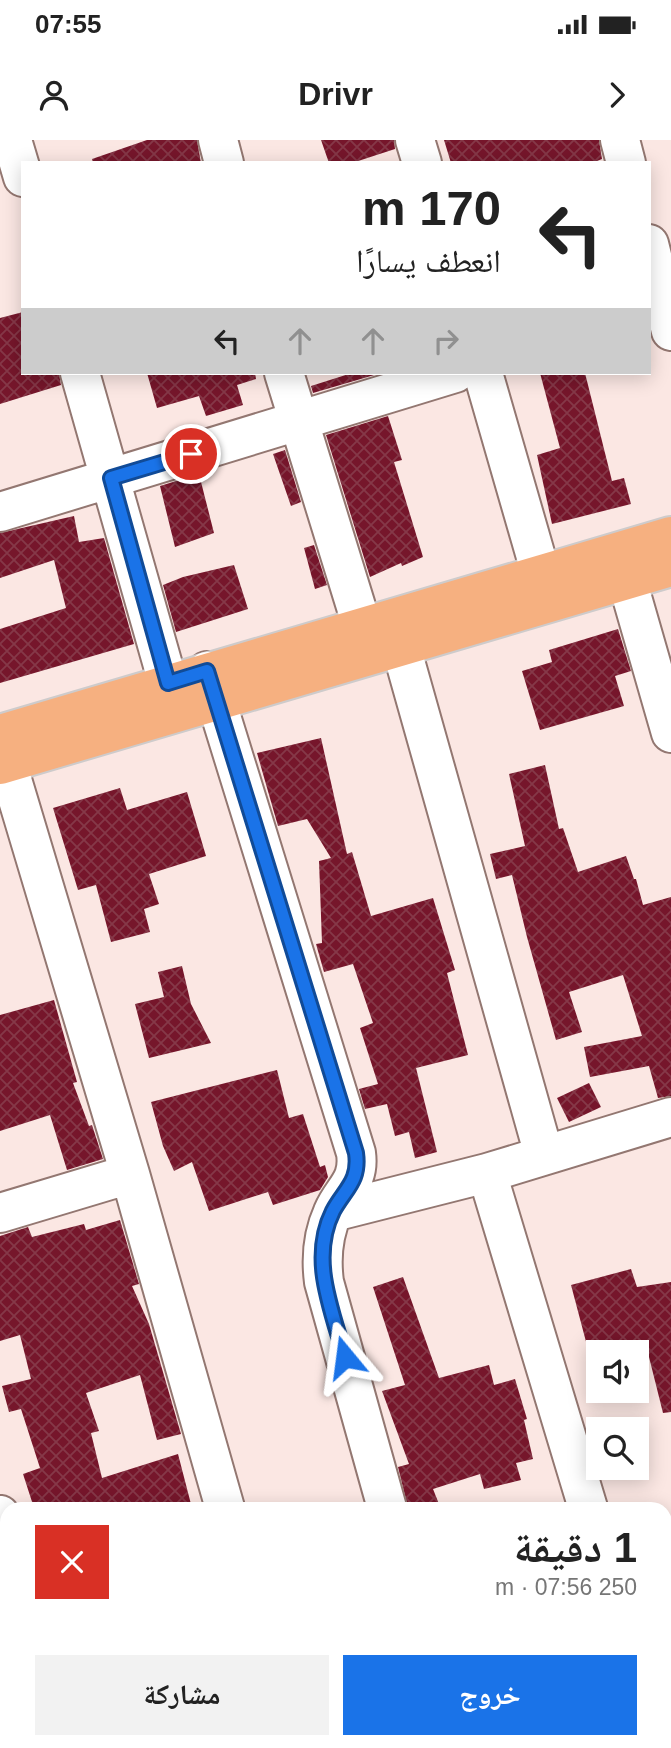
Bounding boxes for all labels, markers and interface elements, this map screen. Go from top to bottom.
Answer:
text: 07:55 [35,9,102,39]
icon: person [35,76,73,114]
text: Drivr [298,76,373,112]
icon: forward [598,76,636,114]
text: 170 m [362,181,501,235]
icon: left [525,189,616,280]
text: انعطف يسارًا [356,243,501,279]
icon: left [208,322,246,360]
icon: ahead [281,322,319,360]
icon: ahead [354,322,392,360]
icon: right [427,322,465,360]
pin [161,424,221,484]
icon: arrive [172,435,210,473]
position arrow [308,1320,382,1394]
map controls [586,1340,649,1480]
button: sound [586,1340,649,1403]
button: search [586,1417,649,1480]
text: 1 دقيقة [514,1524,637,1571]
button: close [35,1525,109,1599]
text: 250 m · 07:56 [495,1574,637,1600]
button: مشاركة [35,1655,329,1735]
button: خروج [343,1655,637,1735]

